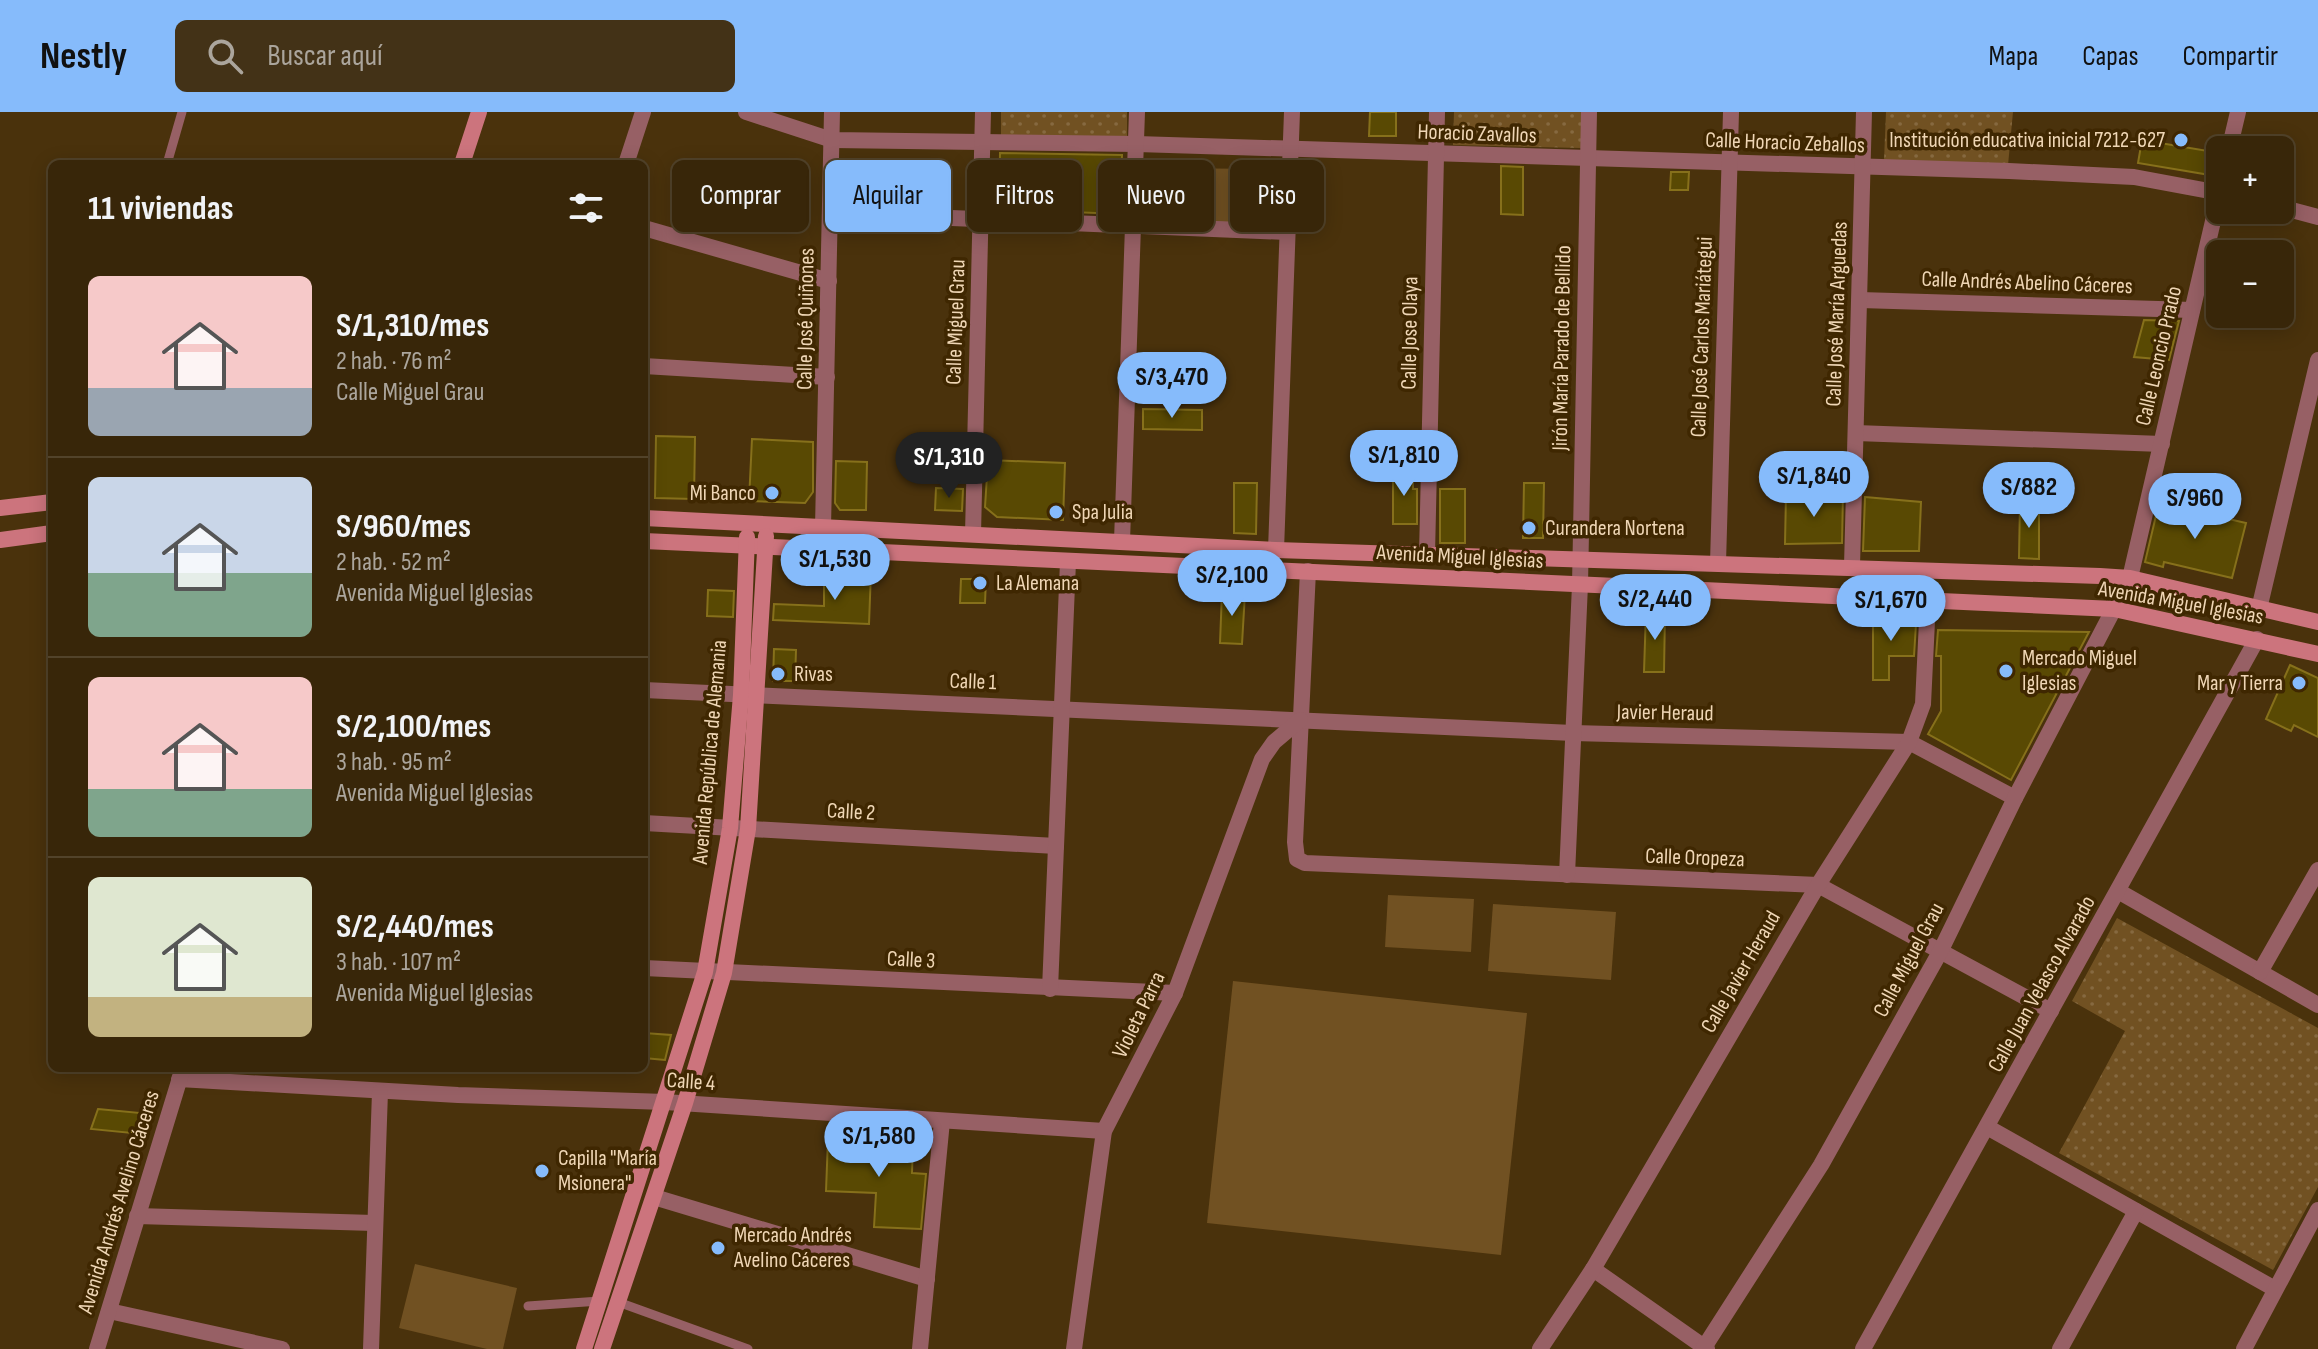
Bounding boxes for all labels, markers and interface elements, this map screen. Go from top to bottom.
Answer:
search box [175,20,735,92]
text: Nestly [40,34,127,79]
icon: search [203,34,247,78]
text: Buscar aquí [267,38,383,74]
text: Mapa [1989,40,2038,73]
text: Capas [2082,40,2139,73]
text: Compartir [2183,40,2278,73]
street label: Horacio Zavallos [1417,118,1537,150]
street label: Calle Horacio Zeballos [1705,127,1865,159]
place label: Institución educativa inicial 7212-627 [1889,127,2165,154]
marker: Institución educativa inicial 7212-627 [2172,131,2190,149]
map controls [2206,136,2294,328]
button: + [2206,136,2294,224]
chip: Comprar [672,160,809,232]
chip: Alquilar [825,160,951,232]
chip: Filtros [967,160,1082,232]
chip: Nuevo [1098,160,1214,232]
chip: Piso [1230,160,1324,232]
icon: filters [564,186,608,230]
text: 11 viviendas [88,188,234,229]
street label: Calle José María Arguedas [1820,221,1854,407]
street label: Calle José Carlos Mariátegui [1685,236,1719,438]
button: − [2206,240,2294,328]
street label: Jirón María Parado de Bellido [1547,245,1577,452]
street label: Calle José Quiñones [791,248,821,390]
street label: Calle Miguel Grau [940,259,972,385]
street label: Calle Andrés Abelino Cáceres [1921,266,2133,300]
street label: Calle Jose Olaya [1396,276,1424,390]
street label: Calle Leoncio Prado [2130,284,2188,428]
text: S/1,310/mes [336,305,489,346]
icon: home [152,308,248,404]
text: 2 hab. · 76 m² [336,346,452,377]
pin: S/3,470 [1098,352,1246,420]
text: S/3,470 [1135,362,1209,393]
text: Calle Miguel Grau [336,377,484,408]
pin: S/1,810 [1330,430,1478,498]
pin: S/1,310 [875,432,1023,500]
text: S/1,810 [1368,440,1440,471]
text: S/1,310 [913,442,985,473]
pin: S/1,840 [1740,451,1888,519]
text: S/1,840 [1777,461,1851,492]
pin: S/882 [1973,462,2085,530]
text: S/882 [2001,472,2057,503]
pin: S/960 [2139,473,2251,541]
place label: Mi Banco [690,480,756,507]
text: S/960 [2166,483,2224,514]
marker: Mi Banco [763,484,781,502]
place label: Spa Julia [1072,499,1133,526]
marker: Spa Julia [1047,503,1065,521]
text: S/960/mes [336,506,471,547]
icon: home [152,509,248,605]
place label: Curandera Nortena [1545,515,1685,542]
marker: Curandera Nortena [1520,519,1538,537]
pin: S/1,530 [761,534,909,602]
street label: Avenida Miguel Iglesias [1375,539,1544,575]
text: S/1,530 [799,544,871,575]
text: 2 hab. · 52 m² [336,547,451,578]
pin: S/2,100 [1158,550,1306,618]
text: S/2,100 [1196,560,1268,591]
place label: La Alemana [996,570,1079,597]
marker: La Alemana [971,574,989,592]
pin: S/2,440 [1581,574,1729,642]
pin: S/1,670 [1817,575,1965,643]
street label: Avenida Miguel Iglesias [2095,575,2266,631]
text: Avenida Miguel Iglesias [336,578,533,609]
text: S/2,440 [1618,584,1692,615]
text: S/1,670 [1855,585,1927,616]
street label: Avenida República de Alemania [687,639,733,866]
place label: Mercado Miguel Iglesias [2022,645,2137,697]
place label: Rivas [794,661,833,688]
marker: Mercado Miguel Iglesias [1997,662,2015,680]
marker: Rivas [769,665,787,683]
street label: Calle 1 [949,668,997,696]
place label: Mar y Tierra [2197,670,2283,697]
marker: Mar y Tierra [2290,674,2308,692]
street label: Javier Heraud [1615,699,1714,727]
text: S/2,100/mes [336,706,491,747]
icon: home [152,709,248,805]
text: 3 hab. · 95 m² [336,747,452,778]
text: Avenida Miguel Iglesias [336,778,533,809]
street label: Calle 2 [826,797,876,827]
street label: Calle Oropeza [1645,843,1745,873]
street label: Calle Juan Velasco Alvarado [1982,891,2102,1077]
street label: Calle Miguel Grau [1868,898,1950,1022]
text: S/2,440/mes [336,906,494,947]
street label: Calle Javier Heraud [1695,906,1787,1038]
icon: home [152,909,248,1005]
street label: Calle 3 [886,945,936,975]
text: 3 hab. · 107 m² [336,947,461,978]
street label: Violeta Parra [1107,967,1171,1063]
text: Avenida Miguel Iglesias [336,978,533,1009]
street label: Calle 4 [666,1067,716,1097]
street label: Avenida Andrés Avelino Cáceres [72,1087,166,1318]
pin: S/1,580 [805,1111,953,1179]
text: S/1,580 [842,1121,916,1152]
place label: Capilla "María Msionera" [558,1145,657,1197]
marker: Capilla "María Msionera" [533,1162,551,1180]
place label: Mercado Andrés Avelino Cáceres [733,1222,852,1274]
marker: Mercado Andrés Avelino Cáceres [709,1239,727,1257]

